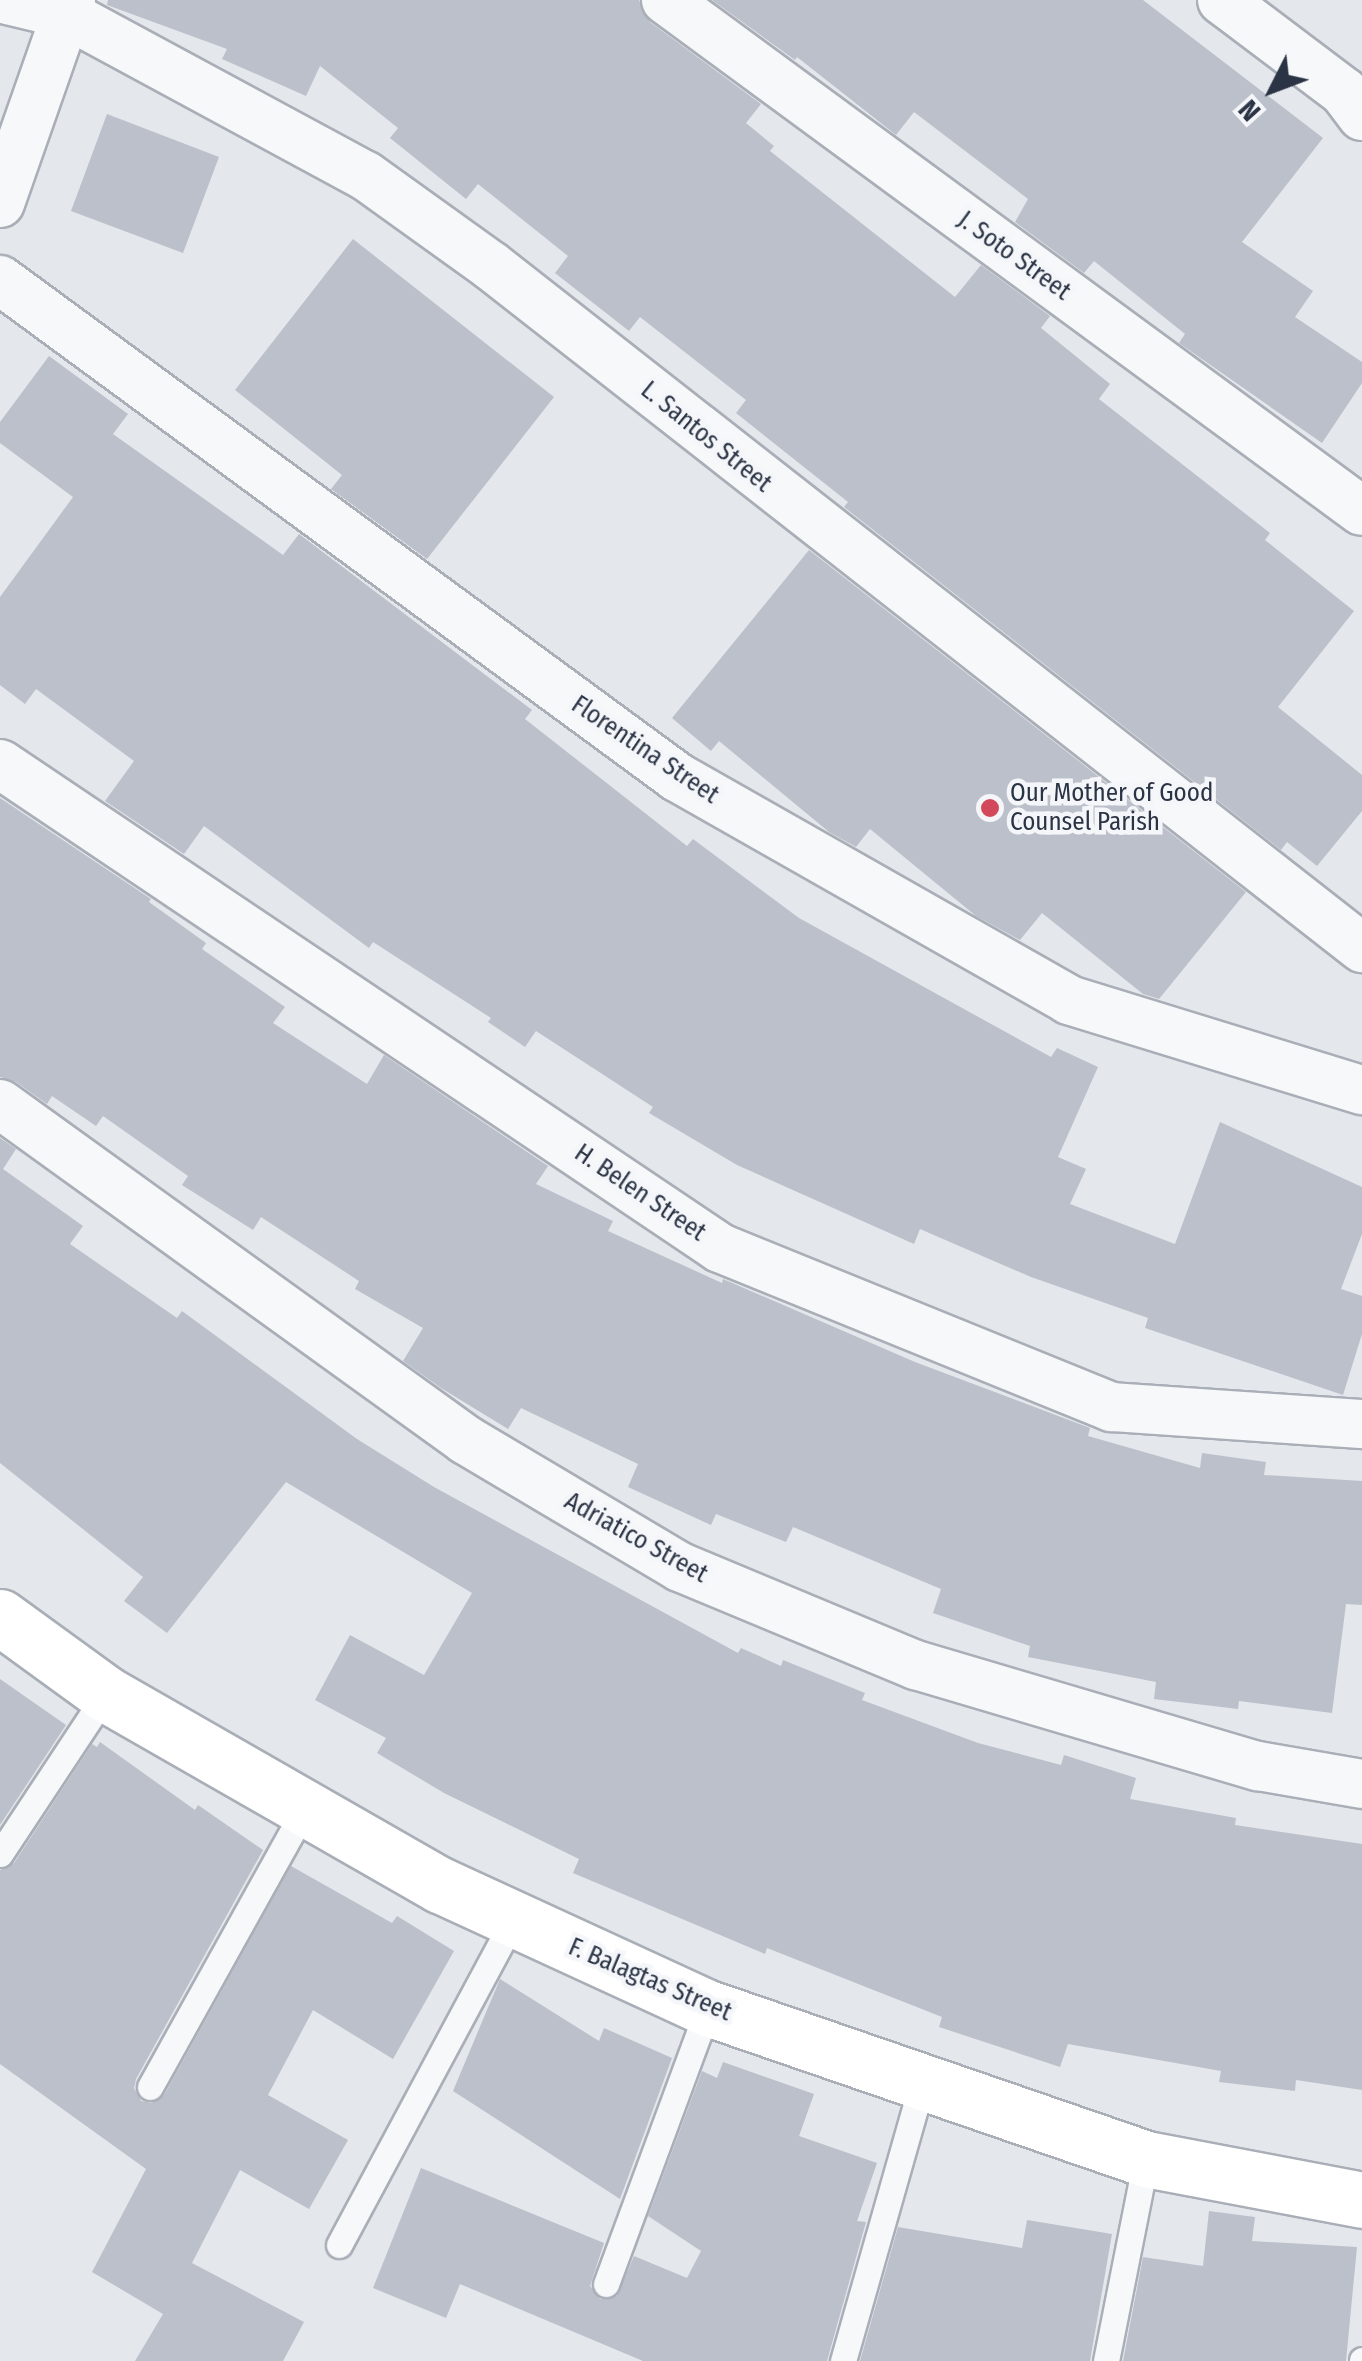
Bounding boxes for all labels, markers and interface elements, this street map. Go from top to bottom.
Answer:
north arrow [1222,40,1322,140]
text: N [1231,93,1267,128]
street label: J. Soto Street [952,205,1076,307]
street label: L. Santos Street [635,375,777,499]
street label: Florentina Street [566,690,724,810]
place label: Our Mother of Good Counsel Parish [1010,779,1213,838]
marker: Our Mother of Good Counsel Parish [979,797,1001,819]
street label: H. Belen Street [569,1138,711,1248]
street label: Adriatico Street [559,1486,713,1590]
street label: F. Balagtas Street [564,1932,736,2028]

